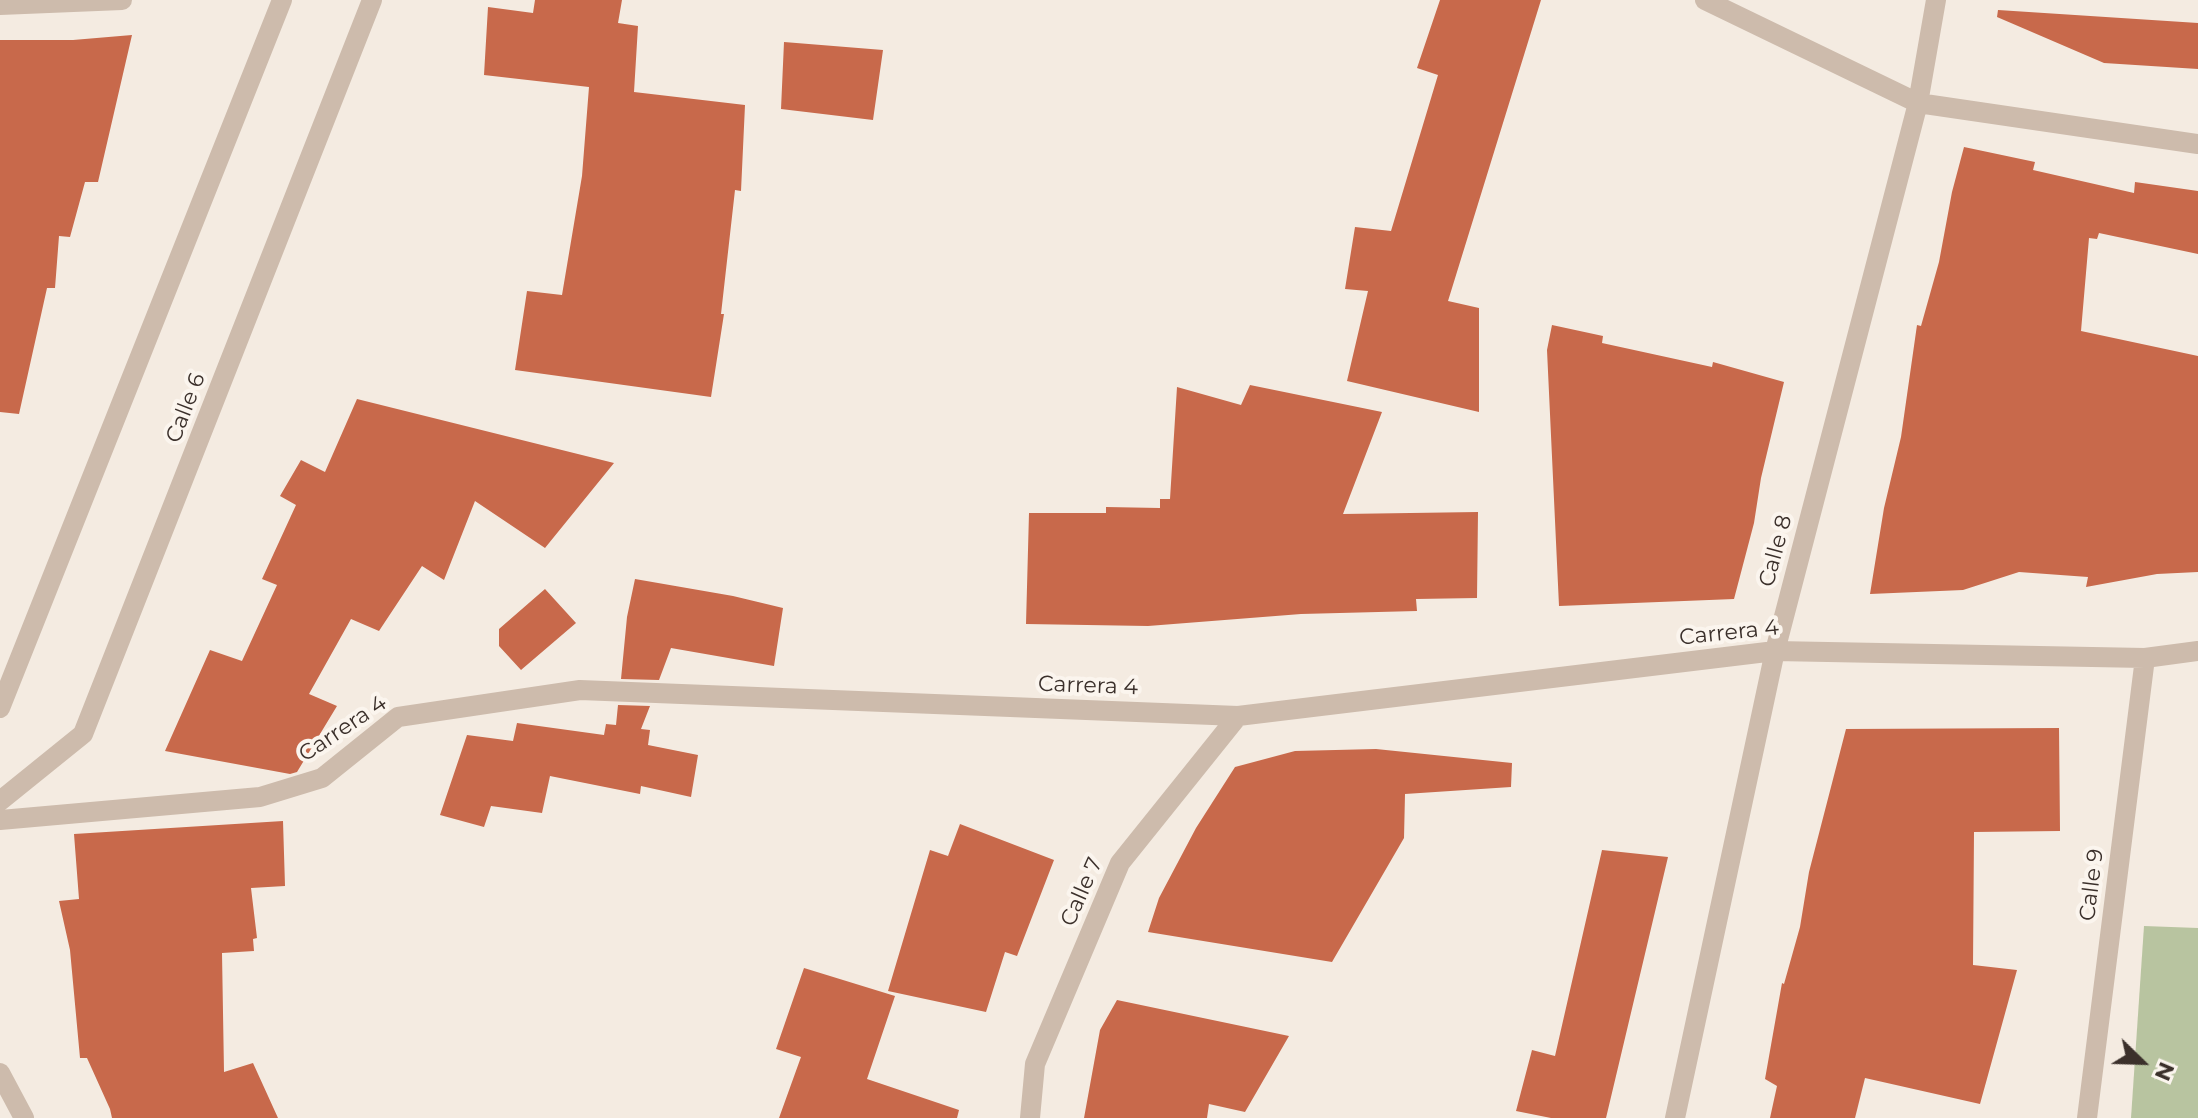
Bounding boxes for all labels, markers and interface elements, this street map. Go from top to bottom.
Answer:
street label: Calle 6 [161,369,211,447]
street label: Calle 8 [1754,512,1798,590]
street label: Carrera 4 [1678,615,1780,651]
street label: Carrera 4 [1038,671,1138,701]
street label: Carrera 4 [294,690,392,768]
street label: Calle 9 [2074,847,2110,923]
street label: Calle 7 [1055,854,1109,930]
north arrow [2102,1022,2182,1102]
text: N [2149,1058,2180,1085]

